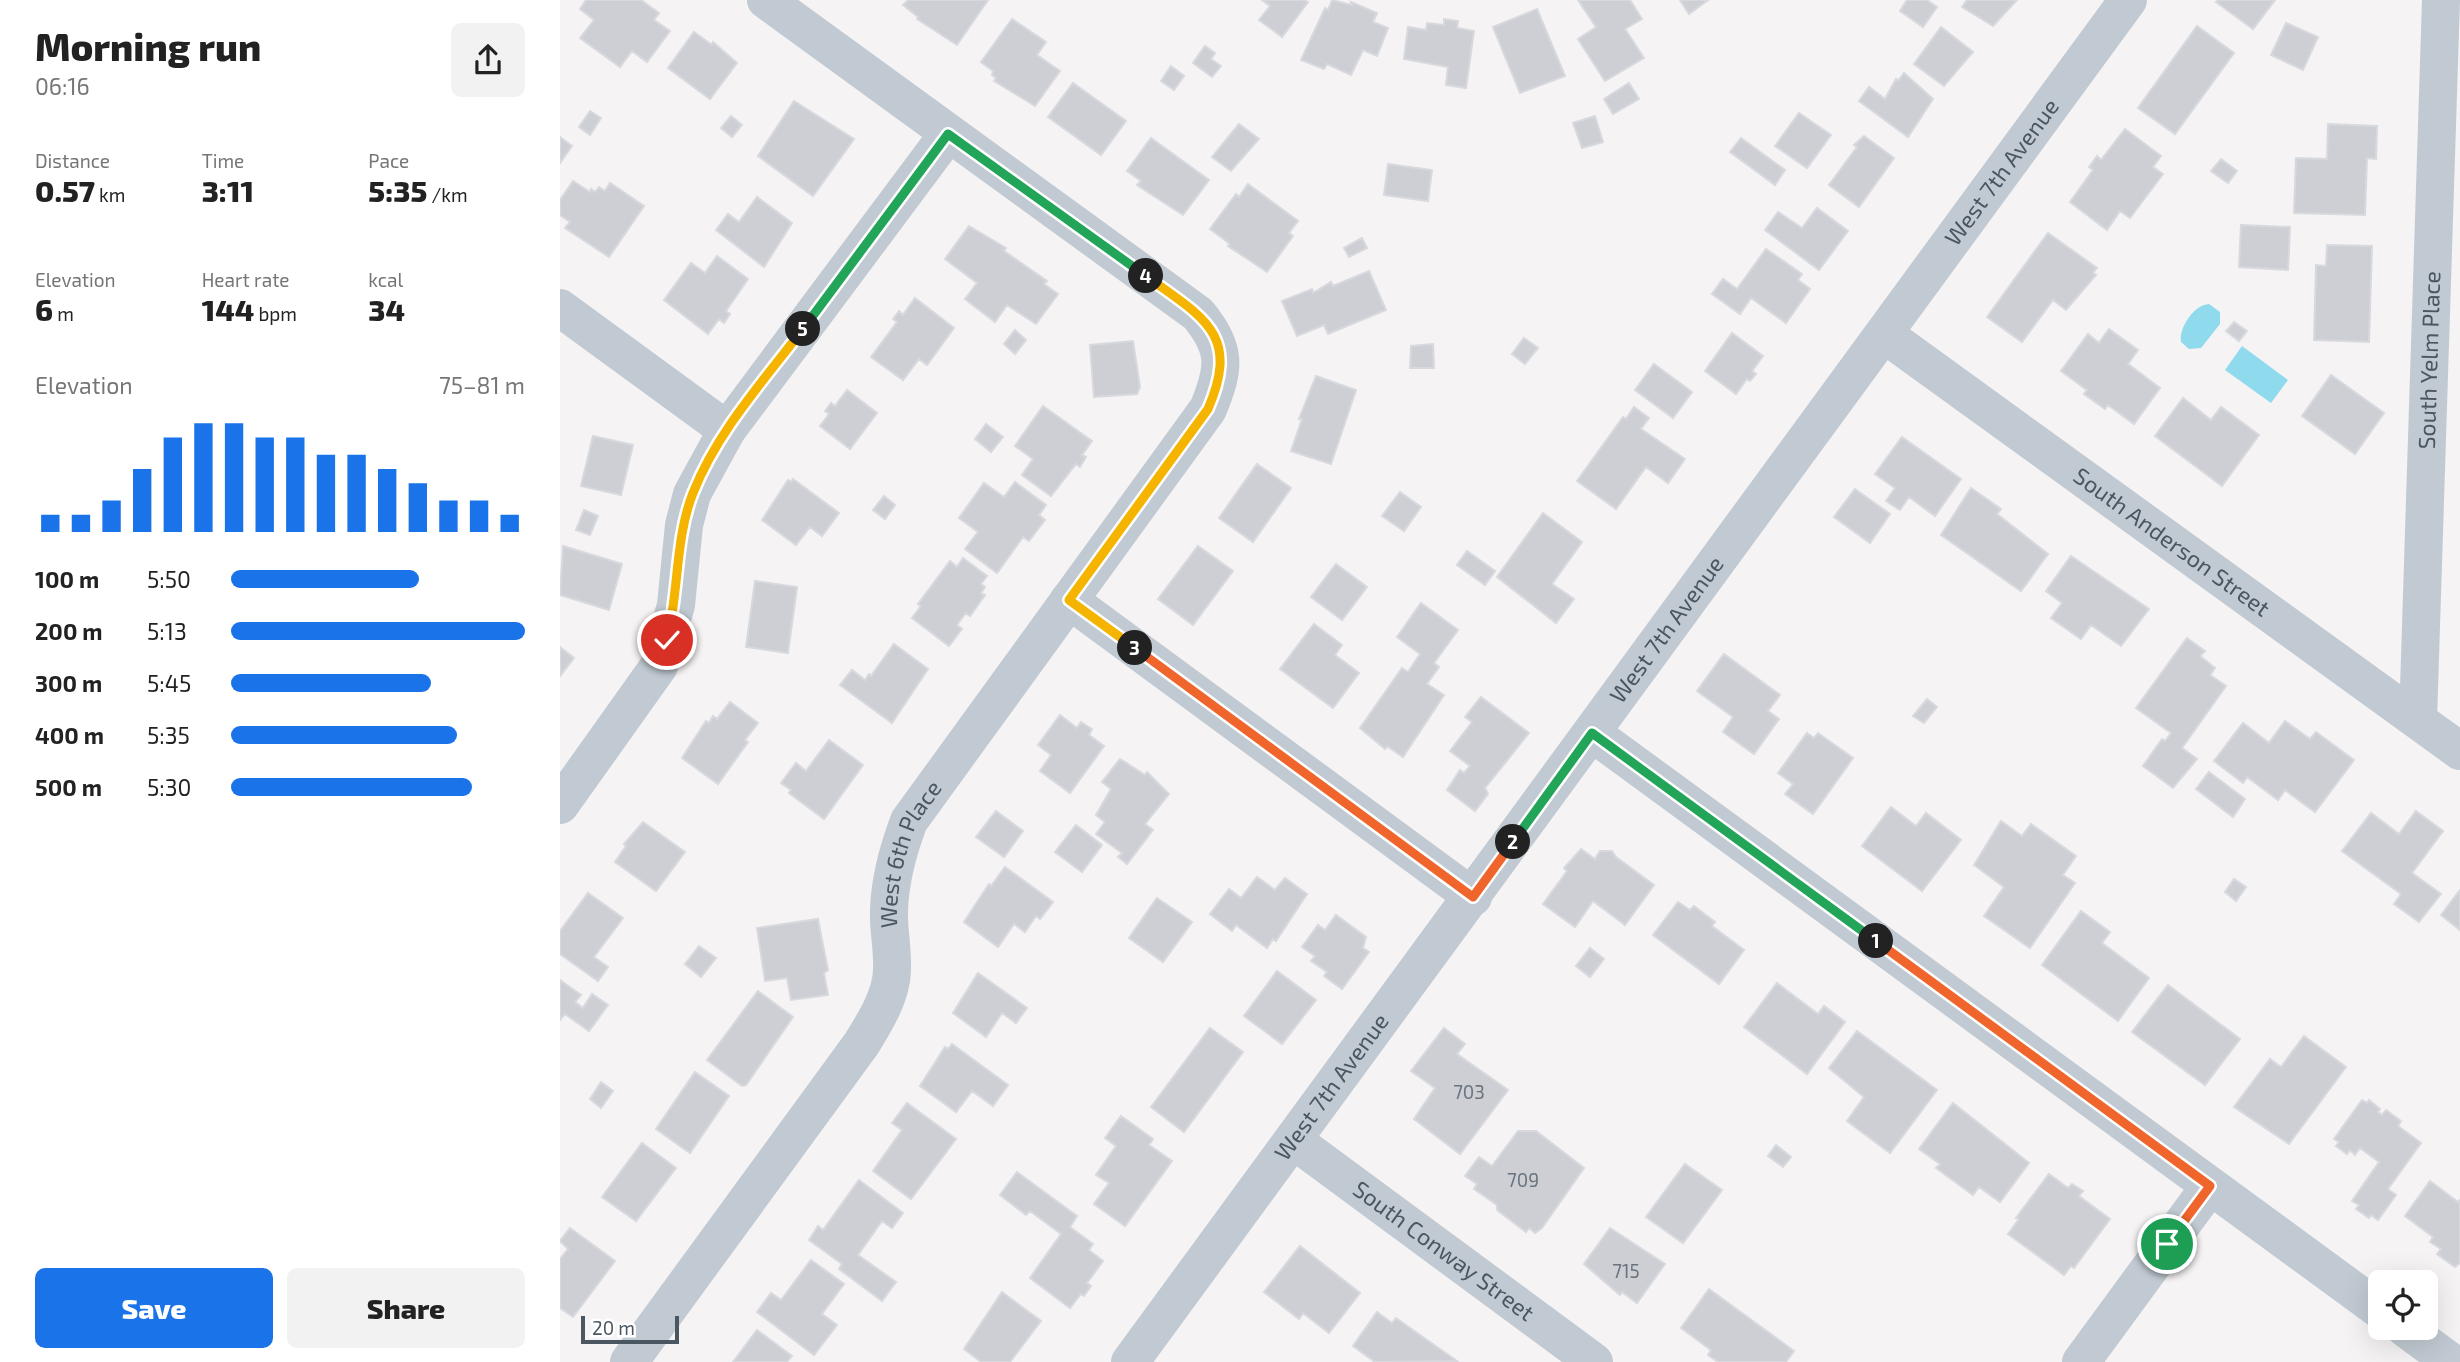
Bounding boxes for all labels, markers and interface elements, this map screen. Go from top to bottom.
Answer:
text: Morning run [35,23,261,69]
button: share [451,23,525,97]
text: 06:16 [35,72,90,100]
street label: West 7th Avenue [1938,93,2064,250]
text: Distance [35,149,110,172]
text: Time [202,149,244,172]
text: Pace [368,149,409,172]
text: 0.57 [35,172,95,208]
text: 3:11 [202,172,254,208]
text: 5:35 [368,172,427,208]
text: km [95,183,125,206]
text: /km [427,183,468,206]
pin: 4 [1128,258,1164,294]
text: 4 [1139,264,1152,287]
text: Elevation [35,268,116,291]
text: Heart rate [202,268,290,291]
text: kcal [368,268,403,291]
street label: South Yelm Place [2412,271,2445,450]
text: 6 [35,291,53,327]
text: 144 [202,291,254,327]
text: 34 [368,291,405,327]
text: m [53,302,74,325]
text: bpm [254,302,297,325]
pin: 5 [786,312,820,346]
text: 5 [797,317,808,340]
text: Elevation [35,371,133,399]
text: 75–81 m [439,371,525,399]
street label: South Anderson Street [2069,461,2276,622]
street label: West 7th Avenue [1603,550,1729,708]
text: 100 m [35,565,99,593]
text: 5:50 [147,565,191,593]
pin [637,610,697,670]
text: 200 m [35,617,103,645]
text: 5:13 [147,617,187,645]
icon: check [648,621,686,659]
pin: 3 [1118,630,1152,666]
text: 3 [1129,636,1140,659]
text: 300 m [35,669,102,697]
text: 5:45 [147,669,191,697]
text: 400 m [35,721,104,749]
text: 5:35 [147,721,190,749]
text: 500 m [35,773,102,801]
text: 5:30 [147,773,191,801]
street label: West 6th Place [874,775,947,928]
pin: 2 [1496,824,1530,860]
text: 2 [1507,830,1518,853]
pin: 1 [1858,923,1894,958]
text: 1 [1871,929,1880,952]
street label: West 7th Avenue [1268,1007,1394,1165]
house number: 703 [1453,1080,1485,1103]
house number: 709 [1507,1168,1539,1191]
street label: South Conway Street [1348,1174,1540,1326]
pin [2137,1214,2197,1274]
icon: arrive [2148,1225,2186,1263]
house number: 715 [1612,1259,1640,1282]
button: Save [35,1268,273,1348]
button: Share [287,1268,525,1348]
map controls [2368,1270,2438,1340]
button: locate [2368,1270,2438,1340]
scale bar [581,1313,679,1345]
text: 20 m [592,1316,635,1339]

